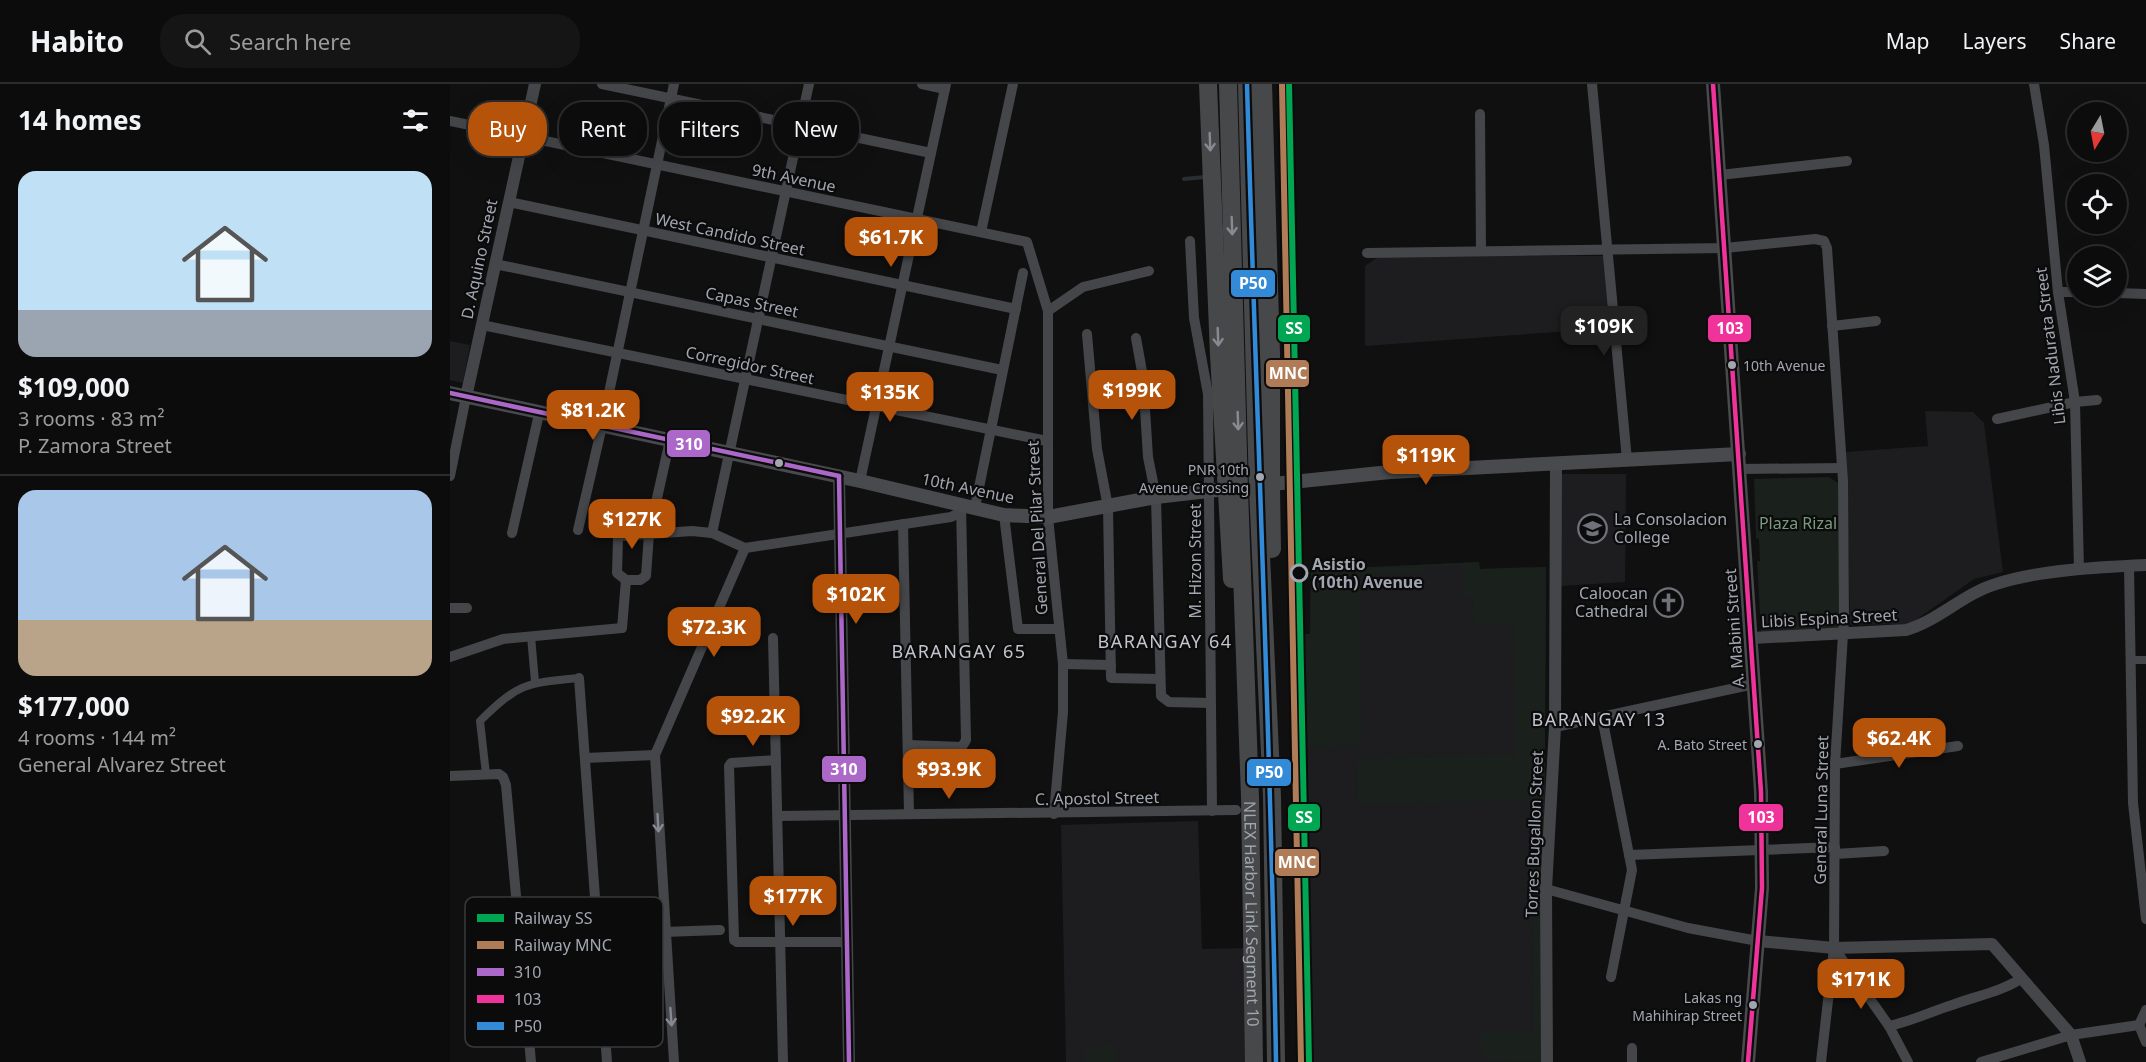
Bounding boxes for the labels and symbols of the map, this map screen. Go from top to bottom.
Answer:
north arrow [2067,102,2127,162]
one-way arrow [1205,132,1216,152]
street label: 9th Avenue [750,158,838,198]
street label: D. Aquino Street [456,197,502,321]
street label: West Candido Street [653,207,807,261]
one-way arrow [1227,216,1238,236]
pin: $61.7K [842,217,940,268]
street label: Libis Nadurata Street [2029,266,2071,426]
line badge: P50 [1230,269,1276,298]
text: P50 [1239,272,1267,294]
street label: Capas Street [704,281,801,323]
pin: $109K [1562,306,1646,357]
line badge: SS [1277,314,1311,343]
line badge: 103 [1707,314,1752,343]
text: SS [1285,317,1303,339]
text: 103 [1716,317,1744,339]
one-way arrow [1212,327,1224,347]
street label: Corregidor Street [684,341,816,389]
place label: 10th Avenue [1743,356,1826,375]
line badge: MNC [1265,359,1310,388]
marker: 10th Avenue [1726,359,1738,371]
text: MNC [1269,362,1307,384]
pin: $199K [1090,370,1174,421]
pin: $135K [848,372,932,423]
pin: $81.2K [544,390,642,441]
one-way arrow [1232,411,1243,431]
line badge: 310 [666,429,711,458]
text: 310 [675,433,703,455]
pin: $119K [1384,435,1468,486]
street label: General Del Pilar Street [1021,440,1053,616]
unlabelled marker [773,457,785,469]
place label: PNR 10th Avenue Crossing [1139,460,1249,497]
street label: 10th Avenue [920,467,1016,509]
marker: PNR 10th Avenue Crossing [1254,471,1266,483]
pin: $127K [590,499,674,550]
street label: M. Hizon Street [1184,503,1206,618]
place label: La Consolacion College [1614,508,1727,548]
school or university icon: La Consolacion College [1577,512,1609,544]
park label: Plaza Rizal [1759,512,1837,534]
place label: Asistio (10th) Avenue [1312,553,1423,593]
marker: Asistio (10th) Avenue [1290,564,1308,582]
street label: A. Mabini Street [1719,568,1749,688]
pin: $102K [814,574,898,625]
place label: Caloocan Cathedral [1575,582,1648,622]
church icon: Caloocan Cathedral [1653,586,1685,618]
street label: Libis Espina Street [1760,603,1898,633]
pin: $72.3K [665,607,763,658]
district label: BARANGAY 64 [1097,629,1233,653]
district label: BARANGAY 65 [891,639,1027,663]
pin: $92.2K [704,696,802,747]
district label: BARANGAY 13 [1531,707,1667,731]
pin: $62.4K [1850,718,1948,769]
place label: A. Bato Street [1657,735,1747,754]
street label: General Luna Street [1809,735,1833,885]
marker: A. Bato Street [1752,738,1764,750]
pin: $93.9K [900,749,998,800]
street label: Torres Bugallon Street [1520,750,1548,918]
line badge: 310 [821,755,867,783]
text: 310 [830,758,858,780]
line badge: P50 [1246,758,1292,787]
text: P50 [1255,761,1283,783]
street label: C. Apostol Street [1035,786,1160,810]
street label: NLEX Harbor Link Segment 10 [1239,801,1264,1027]
line badge: SS [1287,803,1321,832]
line badge: 103 [1738,803,1784,832]
text: SS [1295,806,1313,828]
text: 103 [1747,806,1775,828]
one-way arrow [652,812,663,832]
line badge: MNC [1274,848,1320,877]
text: MNC [1278,851,1316,873]
pin: $177K [751,876,835,927]
legend [465,897,663,1047]
text: Railway SS [514,907,593,929]
text: Railway MNC [514,934,612,956]
pin: $171K [1819,959,1903,1010]
text: 310 [514,961,541,983]
text: 103 [514,988,541,1010]
place label: Lakas ng Mahihirap Street [1632,988,1742,1025]
marker: Lakas ng Mahihirap Street [1747,999,1759,1011]
one-way arrow [665,1007,676,1027]
text: P50 [514,1015,542,1037]

